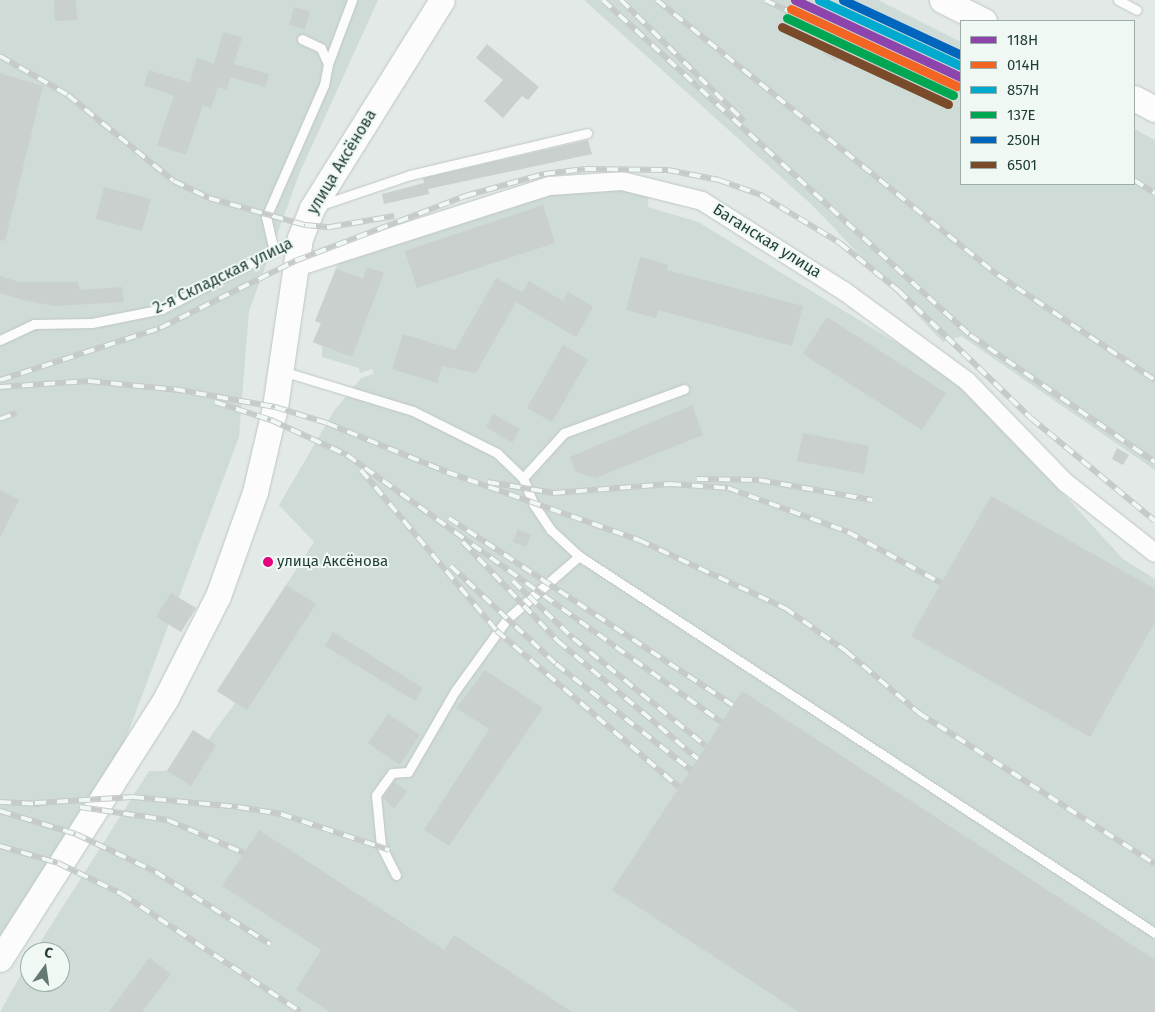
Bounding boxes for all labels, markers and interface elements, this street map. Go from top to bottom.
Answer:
legend [960,20,1135,185]
text: 118Н [1007,31,1038,49]
text: 014Н [1007,56,1040,74]
text: 857Н [1007,81,1039,99]
street label: улица Аксёнова [303,106,381,218]
text: 137Е [1007,106,1036,124]
text: 250Н [1007,131,1041,149]
text: 6501 [1007,156,1037,174]
street label: Баганская улица [709,200,825,282]
street label: 2-я Складская улица [150,234,296,318]
place label: улица Аксёнова [277,553,388,571]
marker: улица Аксёнова [263,557,273,567]
north arrow [20,942,70,992]
text: С [43,944,54,962]

